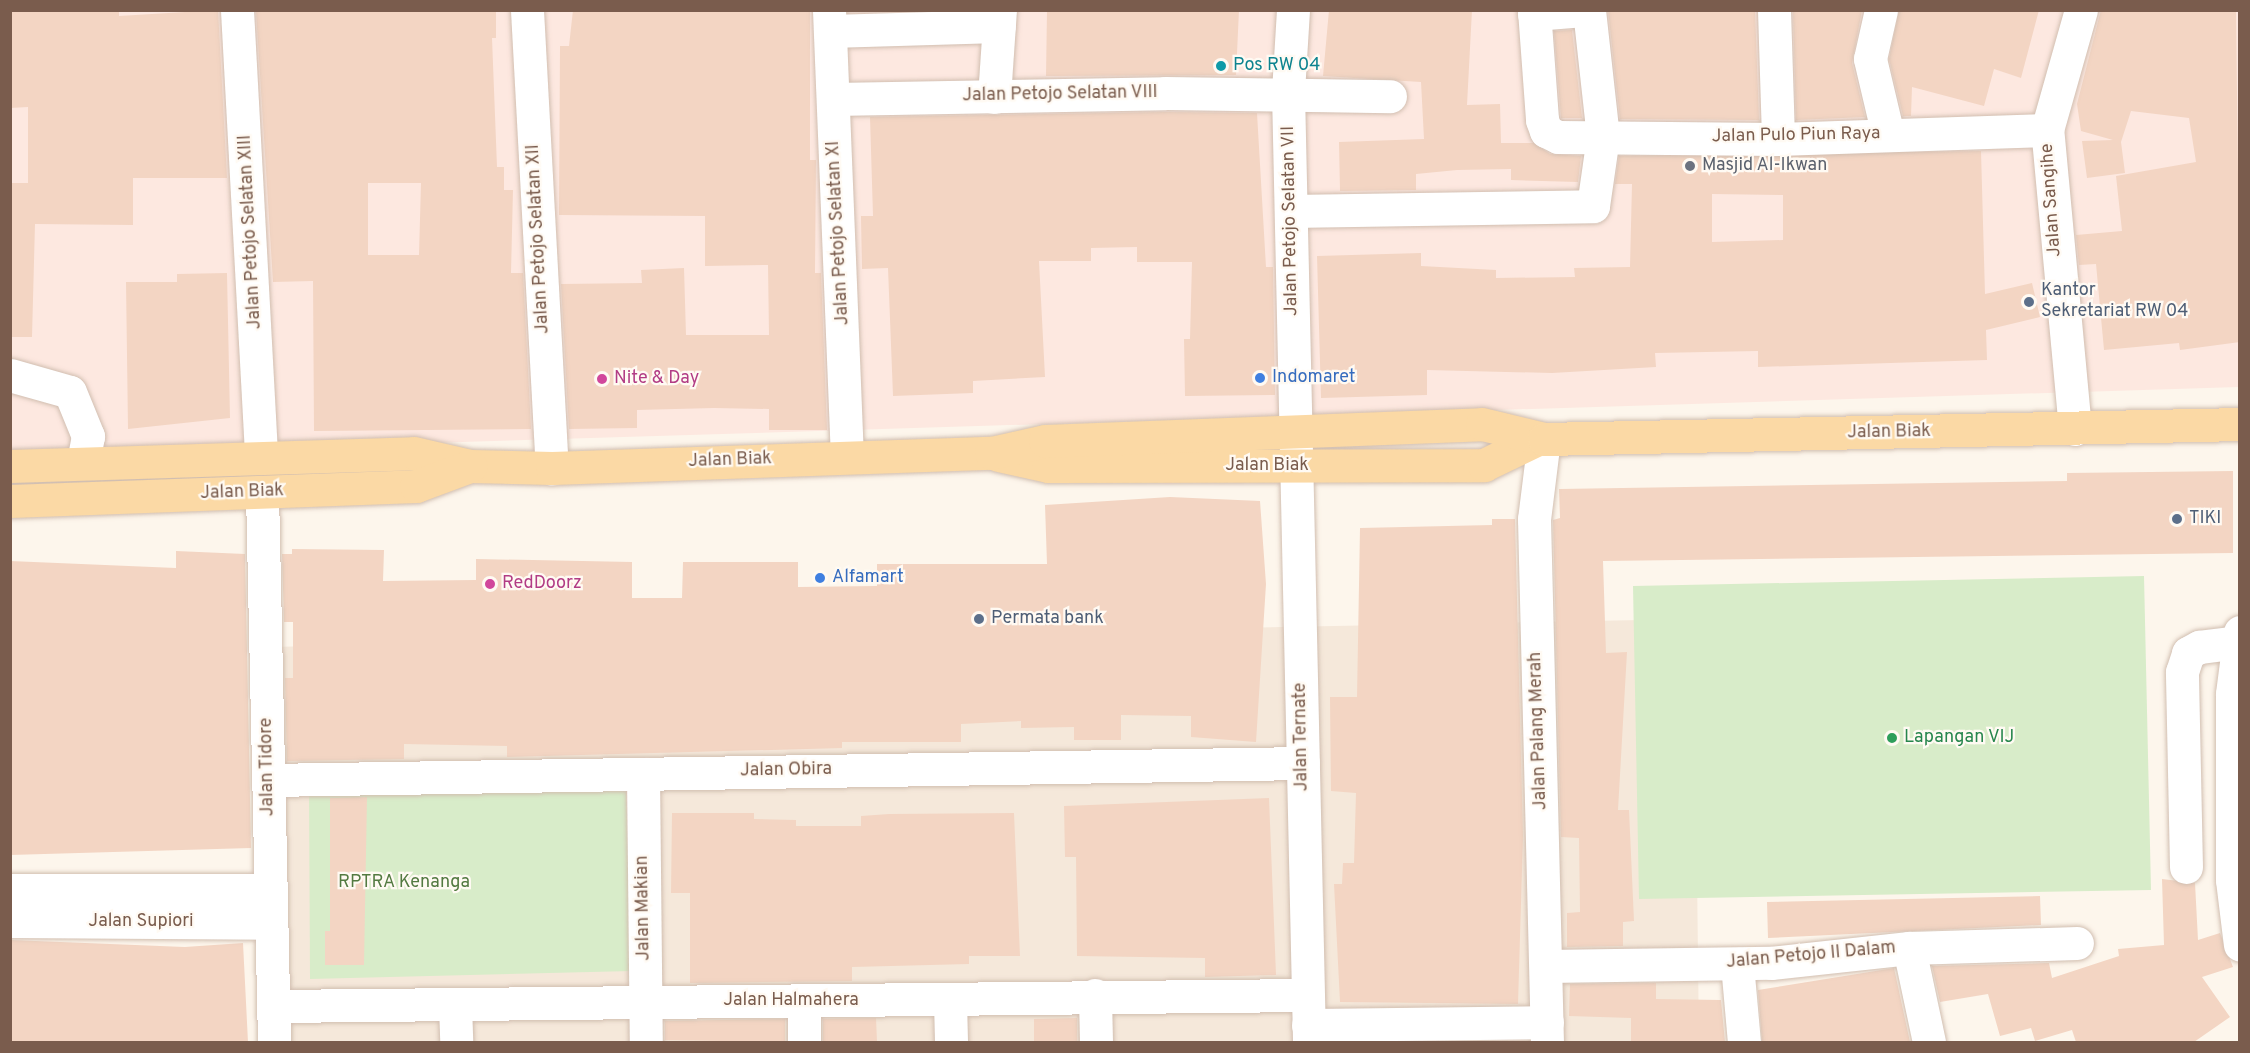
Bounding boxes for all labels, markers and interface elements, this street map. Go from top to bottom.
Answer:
place label: Pos RW 04 [1233,55,1321,77]
marker: Pos RW 04 [1214,59,1228,73]
street label: Jalan Petojo Selatan VIII [962,82,1158,108]
street label: Jalan Pulo Piun Raya [1711,124,1881,148]
street label: Jalan Petojo Selatan VII [1279,125,1303,317]
street label: Jalan Petojo Selatan XIII [235,134,267,330]
street label: Jalan Petojo Selatan XI [823,140,855,326]
street label: Jalan Sangihe [2037,143,2067,257]
street label: Jalan Petojo Selatan XII [523,144,555,334]
place label: Masjid Al-Ikwan [1702,155,1828,177]
marker: Masjid Al-Ikwan [1683,159,1697,173]
place label: Kantor Sekretariat RW 04 [2041,281,2189,324]
marker: Kantor Sekretariat RW 04 [2022,295,2036,309]
place label: Indomaret [1272,367,1355,389]
place label: Nite & Day [614,368,699,390]
marker: Indomaret [1253,371,1267,385]
marker: Nite & Day [595,372,609,386]
street label: Jalan Biak [1847,421,1931,445]
street label: Jalan Biak [688,449,772,473]
street label: Jalan Biak [1225,455,1309,477]
street label: Jalan Biak [200,481,284,505]
place label: TIKI [2189,508,2221,530]
marker: TIKI [2170,512,2184,526]
place label: Alfamart [832,567,904,589]
marker: Alfamart [813,571,827,585]
place label: RedDoorz [502,573,582,595]
marker: RedDoorz [483,577,497,591]
place label: Permata bank [991,608,1104,630]
marker: Permata bank [972,612,986,626]
street label: Jalan Palang Merah [1525,652,1553,810]
street label: Jalan Ternate [1290,682,1314,792]
street label: Jalan Tidore [256,717,280,817]
place label: Lapangan VIJ [1904,727,2015,749]
marker: Lapangan VIJ [1885,731,1899,745]
street label: Jalan Obira [740,759,832,783]
street label: Jalan Makian [632,855,656,961]
park label: RPTRA Kenanga [338,872,470,894]
street label: Jalan Supiori [88,911,194,933]
street label: Jalan Petojo II Dalam [1725,938,1897,974]
street label: Jalan Halmahera [723,990,859,1012]

